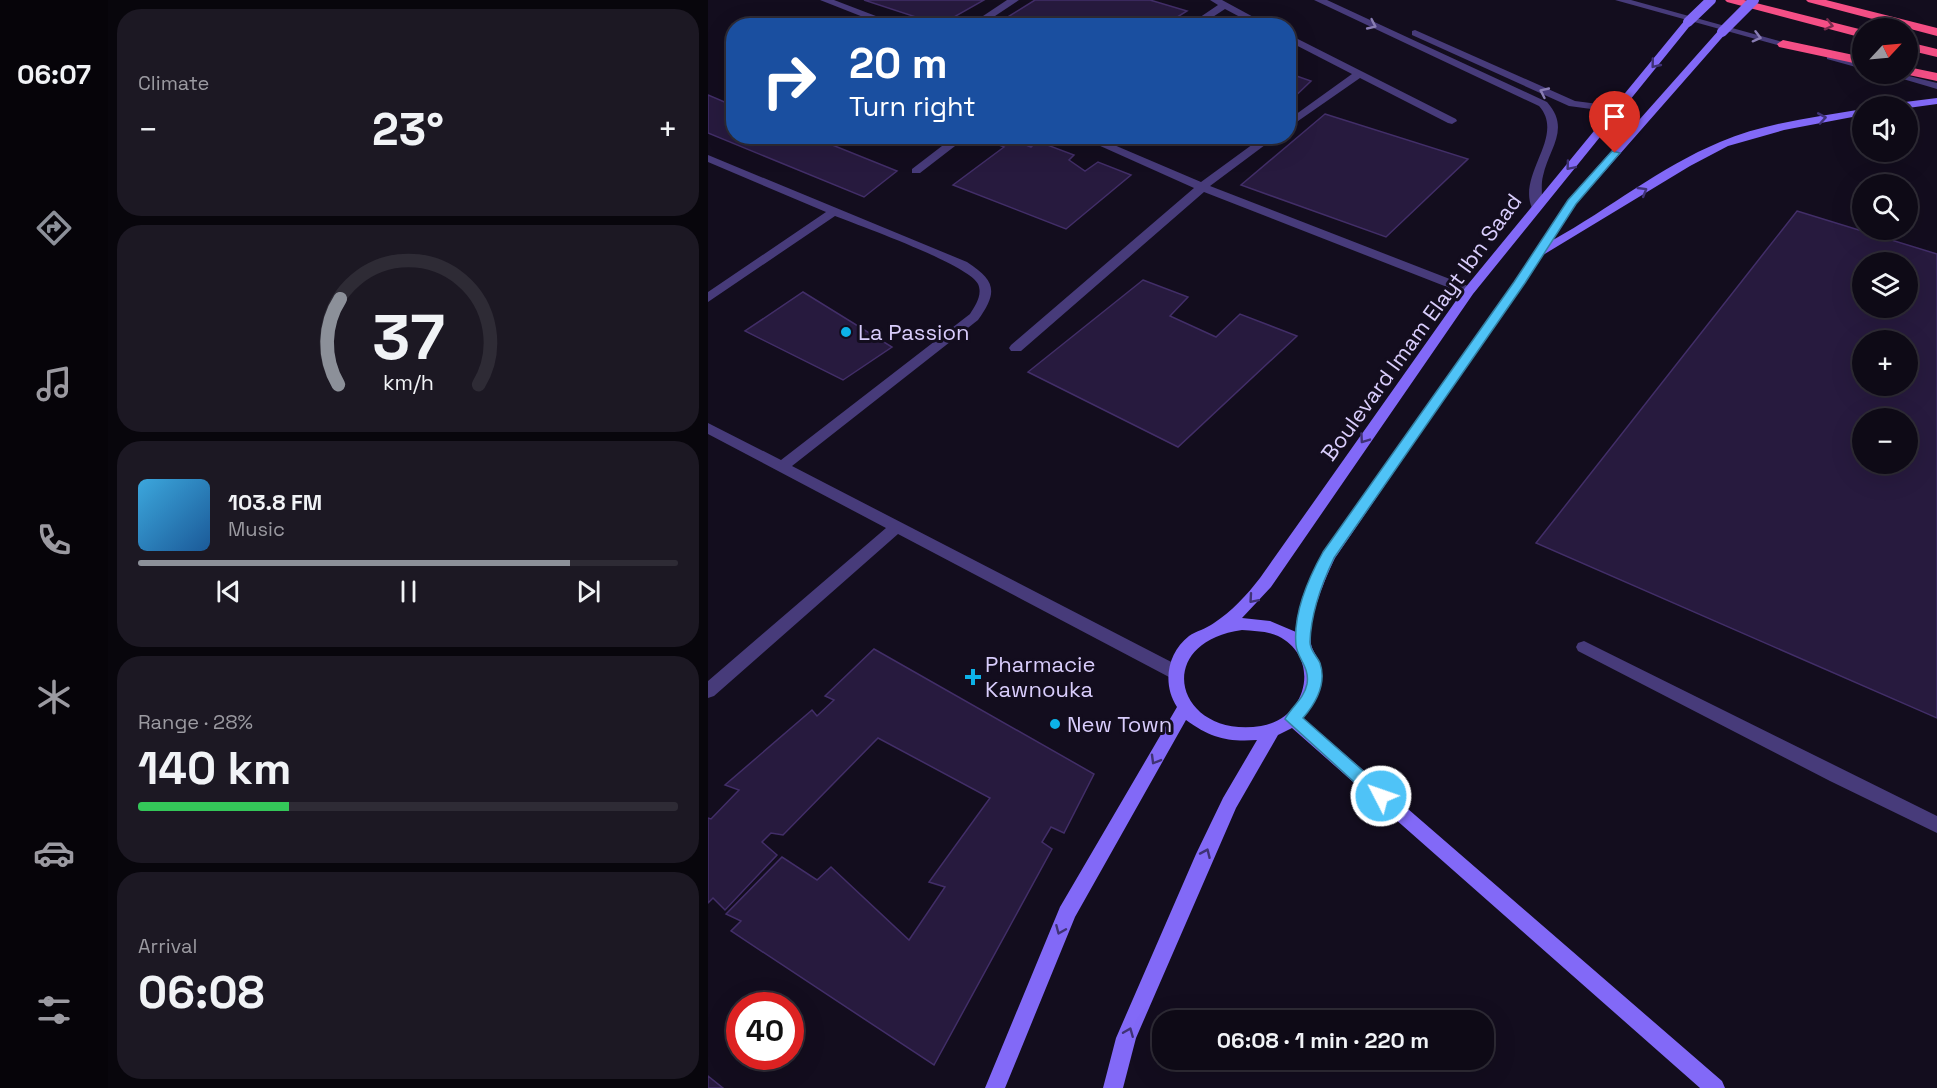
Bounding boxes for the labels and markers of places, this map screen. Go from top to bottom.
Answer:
pin [1589,91,1640,153]
place label: La Passion [858,318,970,346]
marker: La Passion [839,325,853,339]
place label: Pharmacie Kawnouka [985,650,1096,703]
marker: Pharmacie Kawnouka [966,670,980,684]
place label: New Town [1067,710,1172,738]
marker: New Town [1048,717,1062,731]

